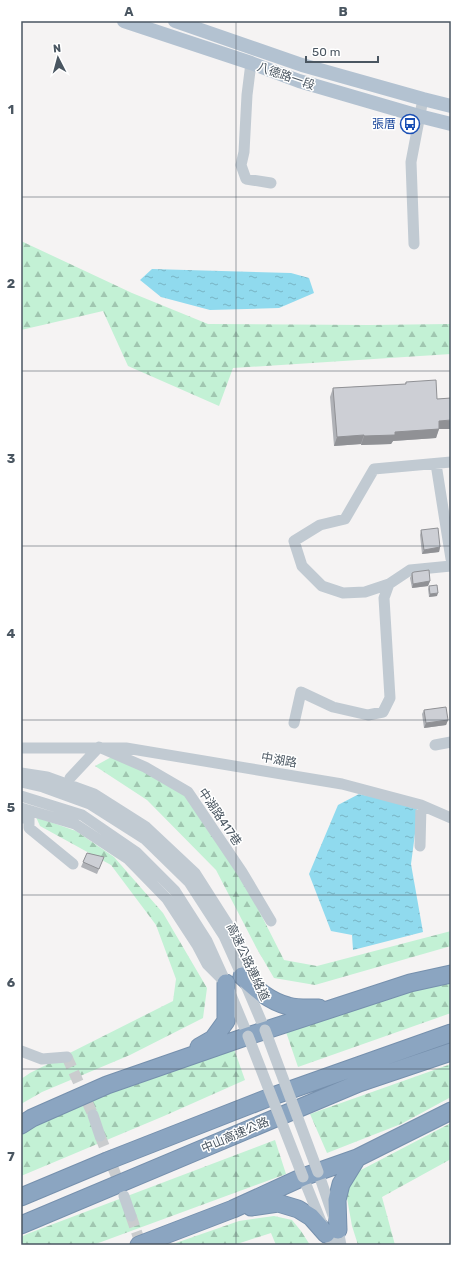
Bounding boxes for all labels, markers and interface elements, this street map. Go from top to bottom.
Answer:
text: A [124,4,134,19]
text: B [338,4,348,19]
north arrow [38,38,78,78]
scale bar [306,38,378,64]
text: N [52,42,62,55]
text: 50 m [312,45,340,59]
street label: 八德路一段 [255,60,317,92]
text: 1 [8,102,14,117]
bus stop icon: 張厝 [399,113,421,135]
place label: 張厝 [372,117,396,131]
text: 2 [7,276,15,291]
text: 3 [7,451,16,466]
text: 4 [7,626,16,641]
street label: 中湖路 [260,750,298,770]
street label: 中湖路417巷 [196,786,244,848]
text: 5 [7,800,15,815]
street label: 高速公路連絡道 [224,921,272,1003]
text: 6 [7,975,16,990]
street label: 中山高速公路 [199,1114,271,1156]
text: 7 [7,1149,15,1164]

